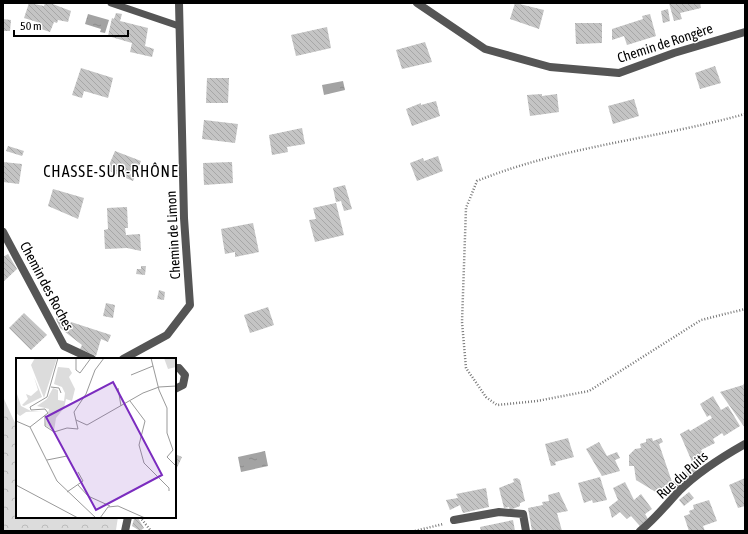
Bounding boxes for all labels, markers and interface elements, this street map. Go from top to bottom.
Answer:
scale bar [14,12,128,38]
text: 50 m [20,19,42,33]
street label: Chemin de Rongère [615,20,715,66]
district label: CHASSE-SUR-RHÔNE [43,162,179,180]
street label: Chemin de Limon [163,190,183,280]
street label: Chemin des Roches [17,239,77,333]
inset map [16,358,176,518]
street label: Rue du Puits [653,448,711,502]

